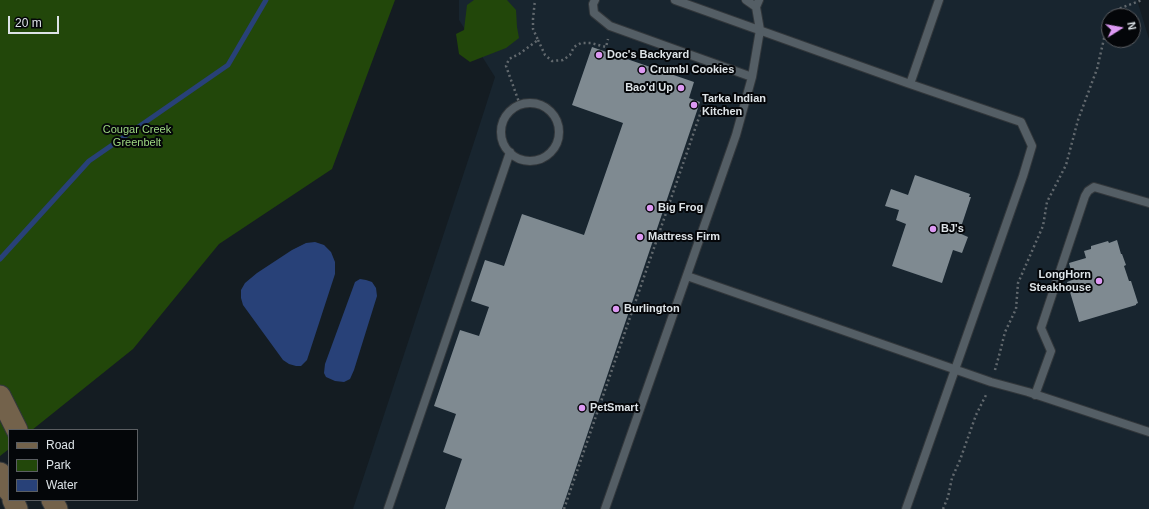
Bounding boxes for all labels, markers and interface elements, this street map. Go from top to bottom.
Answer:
scale bar [10,8,61,34]
north arrow [1101,8,1141,48]
text: 20 m [15,16,42,30]
text: N [1125,21,1138,31]
place label: Doc's Backyard [607,48,689,62]
marker: Doc's Backyard [594,50,604,60]
place label: Crumbl Cookies [650,63,734,77]
marker: Crumbl Cookies [637,65,647,75]
place label: Bao'd Up [625,81,673,95]
marker: Bao'd Up [676,83,686,93]
place label: Tarka Indian Kitchen [702,92,766,118]
marker: Tarka Indian Kitchen [689,100,699,110]
park label: Cougar Creek Greenbelt [103,123,171,149]
place label: Big Frog [658,201,703,215]
marker: Big Frog [645,203,655,213]
place label: BJ's [941,222,964,236]
marker: BJ's [928,224,938,234]
place label: Mattress Firm [648,230,720,244]
marker: Mattress Firm [635,232,645,242]
place label: LongHorn Steakhouse [1029,268,1091,294]
marker: LongHorn Steakhouse [1094,276,1104,286]
place label: Burlington [624,302,680,316]
marker: Burlington [611,304,621,314]
place label: PetSmart [590,401,638,415]
marker: PetSmart [577,403,587,413]
legend [8,429,138,501]
text: Road [46,438,75,452]
text: Park [46,458,71,472]
text: Water [46,478,78,492]

